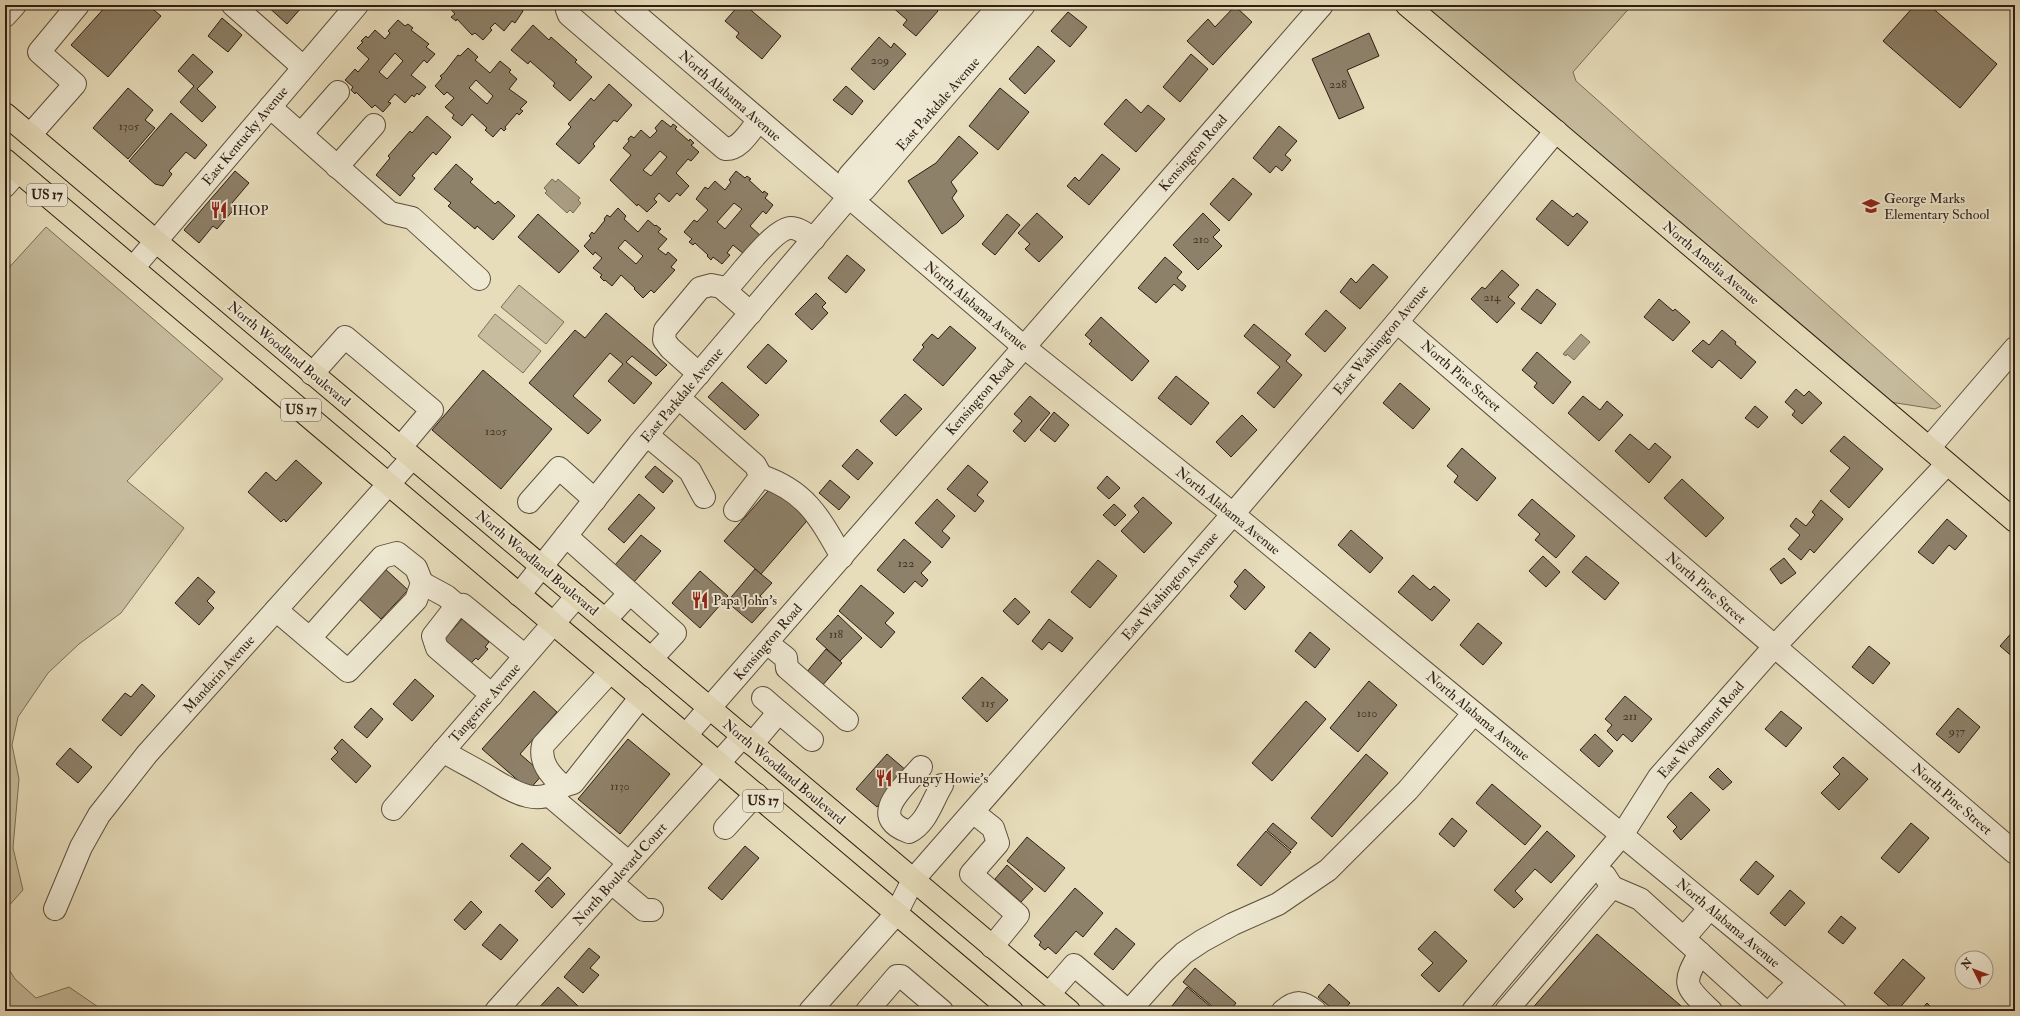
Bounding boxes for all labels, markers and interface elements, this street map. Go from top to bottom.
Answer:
street label: North Alabama Avenue [675,47,785,145]
house number: 209 [871,53,889,68]
street label: East Parkdale Avenue [893,53,984,154]
house number: 228 [1329,77,1347,92]
street label: East Kentucky Avenue [198,83,292,190]
street label: Kensington Road [1155,111,1231,195]
house number: 1305 [119,119,140,134]
road number: US 17 [27,184,67,206]
place label: George Marks Elementary School [1884,190,1990,224]
school or university icon: George Marks Elementary School [1861,196,1881,216]
restaurant icon: IHOP [209,200,229,220]
place label: IHOP [232,202,269,219]
street label: North Amelia Avenue [1659,218,1763,309]
house number: 210 [1193,232,1209,247]
street label: North Alabama Avenue [921,258,1031,354]
street label: East Washington Avenue [1330,281,1432,399]
house number: 214 [1484,290,1501,305]
street label: North Woodland Boulevard [224,298,354,410]
street label: North Pine Street [1417,337,1505,416]
street label: East Parkdale Avenue [637,344,727,446]
street label: Kensington Road [942,355,1018,439]
road number: US 17 [281,399,321,421]
house number: 1205 [485,424,508,439]
street label: North Alabama Avenue [1172,464,1284,559]
street label: North Woodland Boulevard [472,507,602,619]
street label: East Washington Avenue [1118,528,1222,644]
street label: North Pine Street [1662,549,1750,628]
house number: 122 [898,556,914,571]
restaurant icon: Papa John's [690,590,710,610]
place label: Papa John's [713,592,777,610]
street label: Kensington Road [730,600,806,684]
house number: 118 [829,627,843,642]
street label: Mandarin Avenue [180,632,258,716]
street label: Tangerine Avenue [446,660,524,746]
street label: North Alabama Avenue [1423,668,1533,764]
street label: East Woodmont Road [1654,678,1748,782]
house number: 115 [981,696,996,711]
house number: 1010 [1357,706,1377,721]
house number: 211 [1623,709,1637,724]
street label: North Woodland Boulevard [719,716,849,828]
house number: 937 [1948,724,1966,739]
street label: North Pine Street [1908,760,1996,839]
restaurant icon: Hungry Howie's [874,768,894,788]
place label: Hungry Howie's [897,770,988,788]
house number: 1130 [610,779,630,794]
road number: US 17 [743,790,783,812]
street label: North Boulevard Court [569,819,671,929]
street label: North Alabama Avenue [1673,875,1783,971]
north arrow [1954,950,1994,990]
text: N [1958,955,1976,972]

